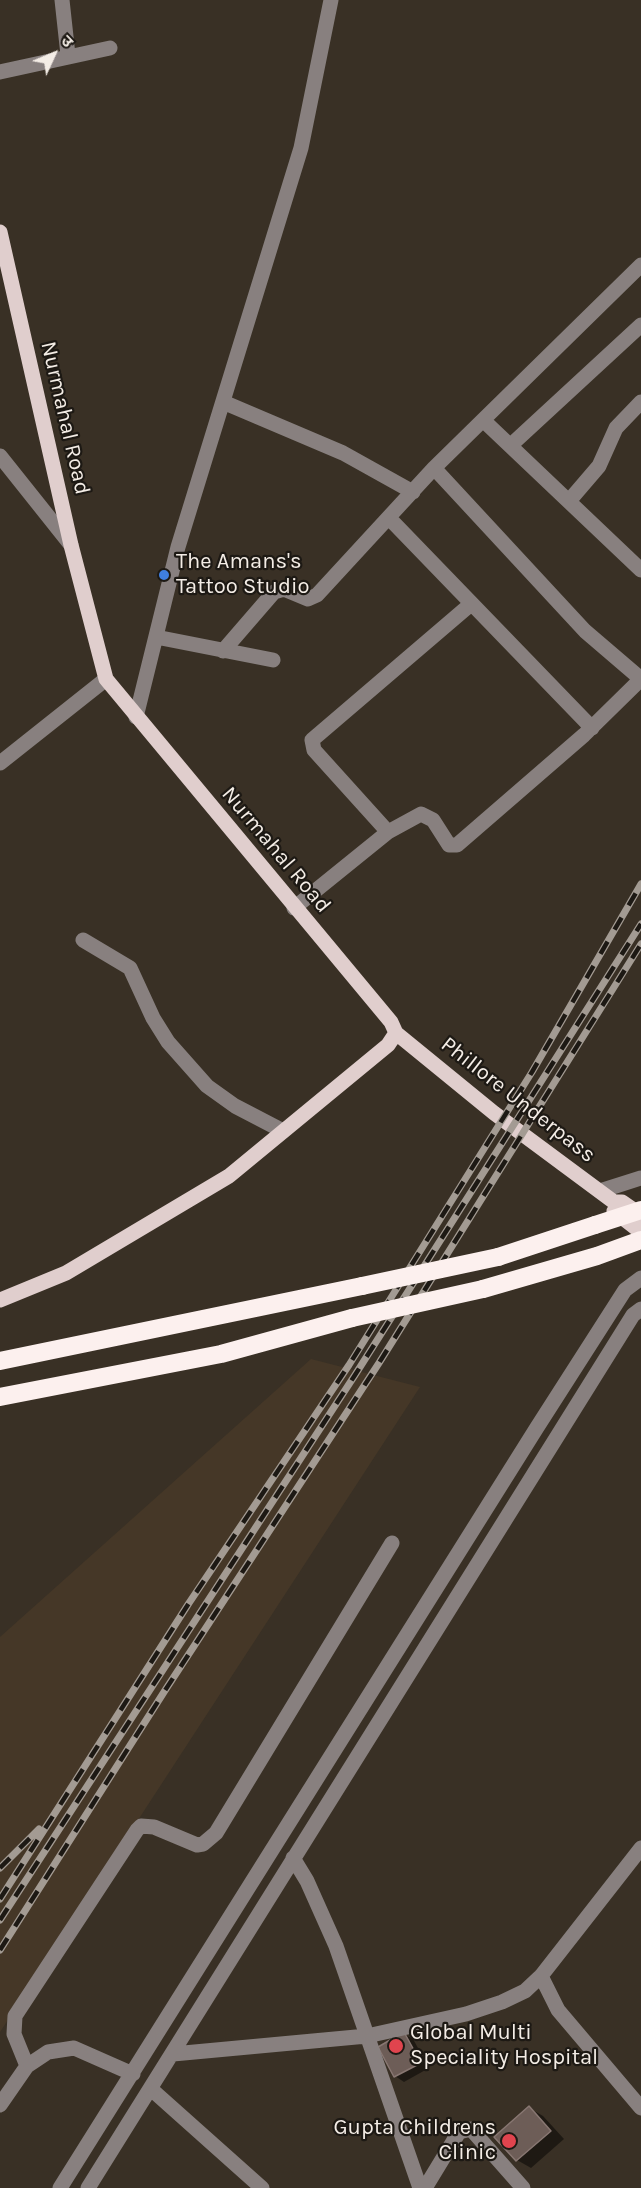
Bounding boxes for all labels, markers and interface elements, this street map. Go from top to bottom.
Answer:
north arrow [24,24,84,84]
text: उ [57,31,77,51]
street label: Nurmahal Road [35,339,95,497]
place label: The Amans's Tattoo Studio [176,549,310,600]
marker: The Amans's Tattoo Studio [157,568,171,582]
street label: Nurmahal Road [216,782,336,918]
street label: Phillore Underpass [435,1031,601,1169]
place label: Global Multi Speciality Hospital [410,2020,598,2072]
marker: Global Multi Speciality Hospital [387,2037,405,2055]
place label: Gupta Childrens Clinic [333,2115,496,2166]
marker: Gupta Childrens Clinic [500,2132,518,2150]

